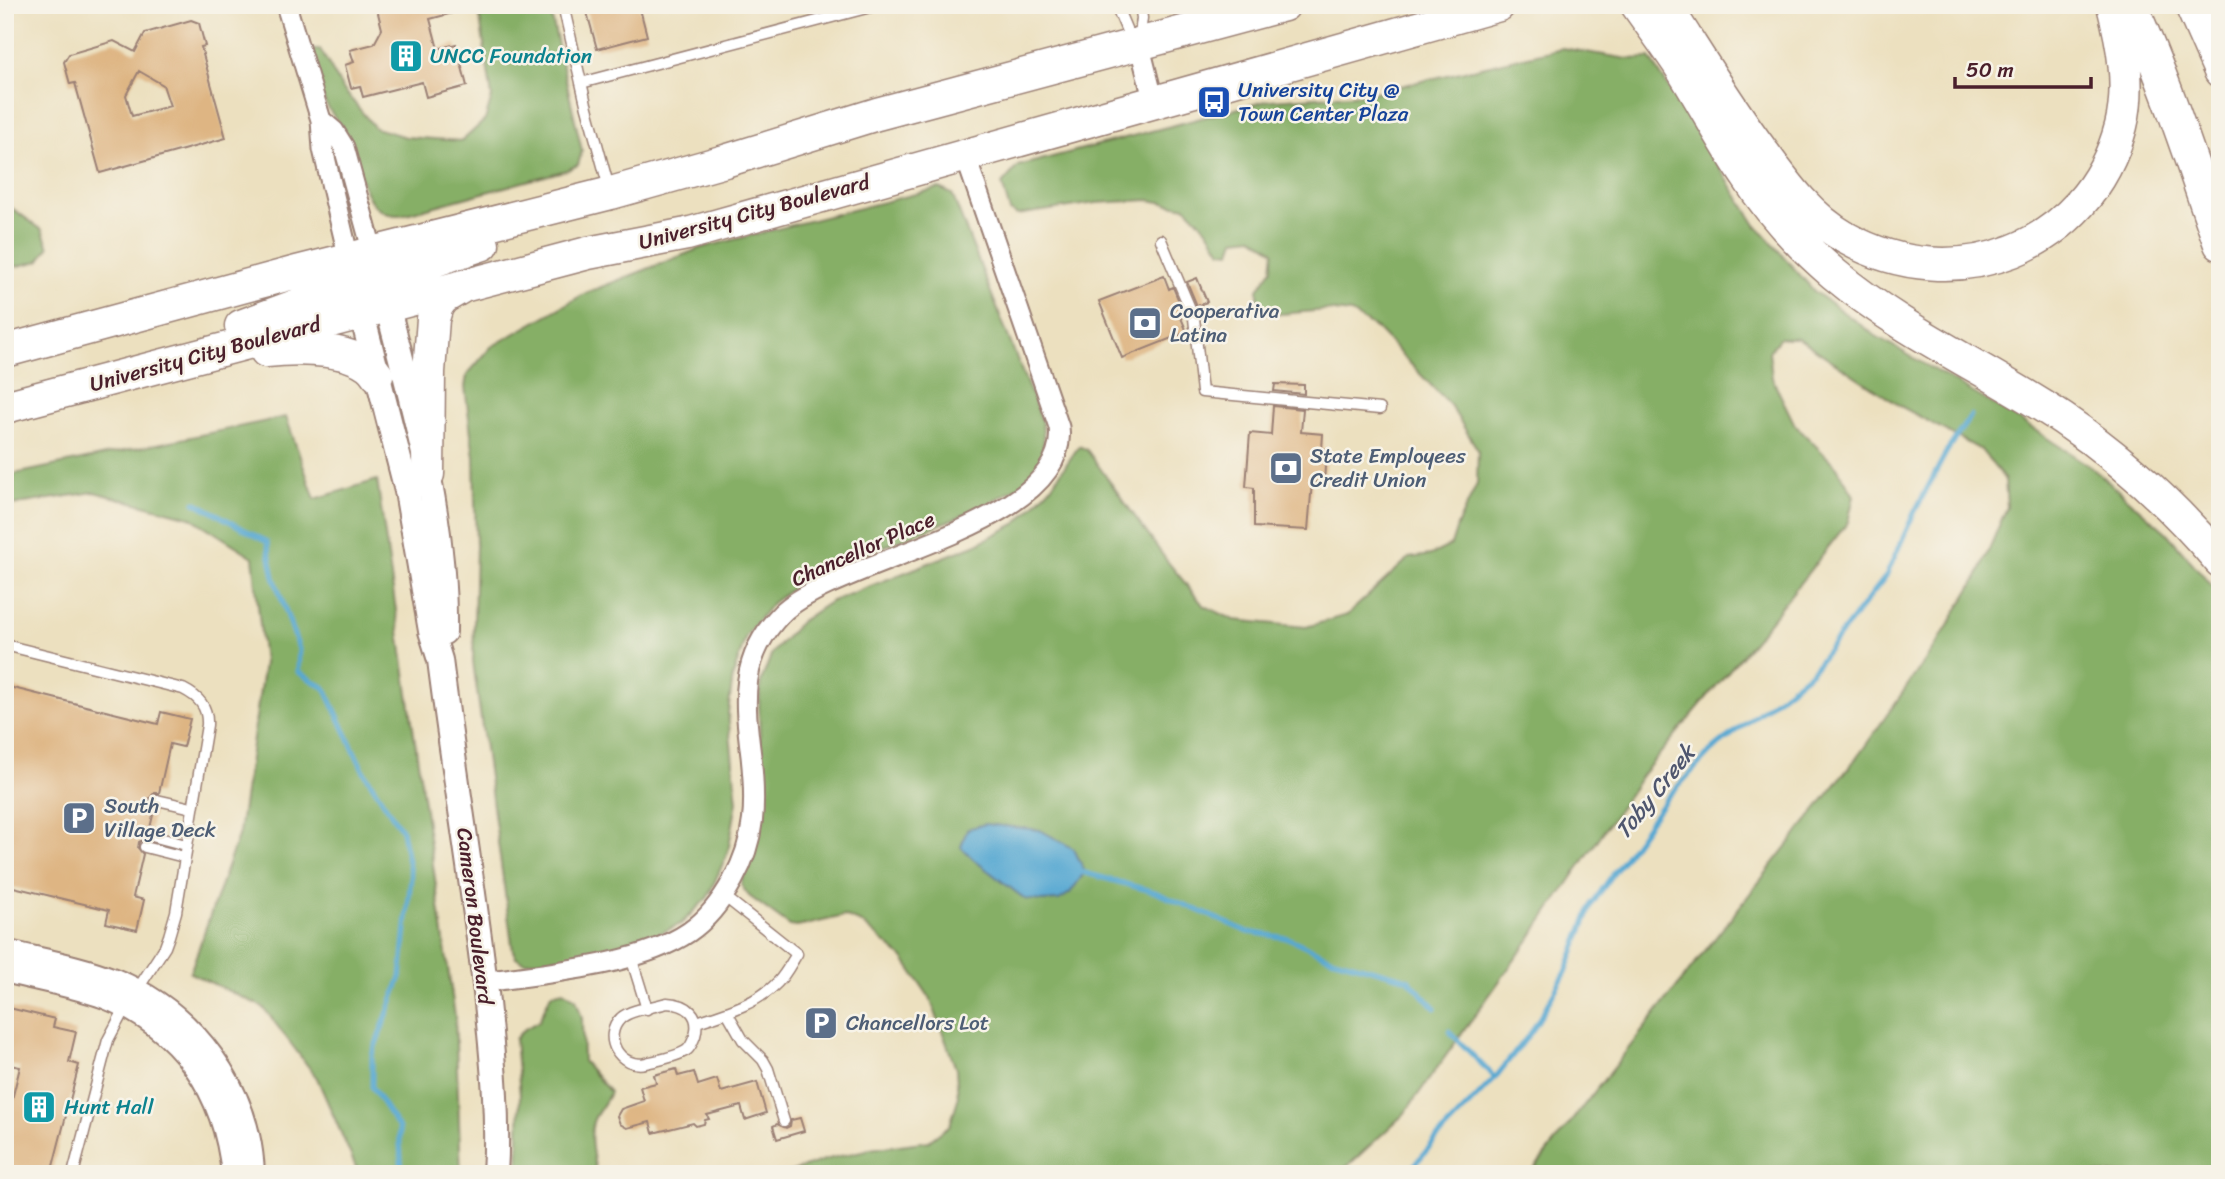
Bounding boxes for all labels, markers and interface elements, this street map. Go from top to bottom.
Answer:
building icon: UNCC Foundation [387,37,425,75]
place label: UNCC Foundation [430,37,592,75]
scale bar [1955,46,2092,90]
text: 50 m [1966,51,2014,89]
place label: University City @ Town Center Plaza [1238,71,1409,133]
bus stop icon: University City @ Town Center Plaza [1195,83,1233,121]
street label: University City Boulevard [634,162,876,261]
place label: Cooperativa Latina [1170,292,1280,354]
street label: University City Boulevard [85,304,327,403]
bank icon: Cooperativa Latina [1126,304,1164,342]
place label: State Employees Credit Union [1310,437,1466,499]
bank icon: State Employees Credit Union [1267,449,1305,487]
street label: Chancellor Place [785,500,941,598]
water label: Toby Creek [1604,733,1708,848]
place label: South Village Deck [104,787,216,849]
parking icon: South Village Deck [60,799,98,837]
street label: Cameron Boulevard [445,825,505,1008]
parking icon: Chancellors Lot [802,1004,840,1042]
place label: Chancellors Lot [846,1004,989,1042]
building icon: Hunt Hall [20,1088,58,1126]
place label: Hunt Hall [64,1088,154,1126]

